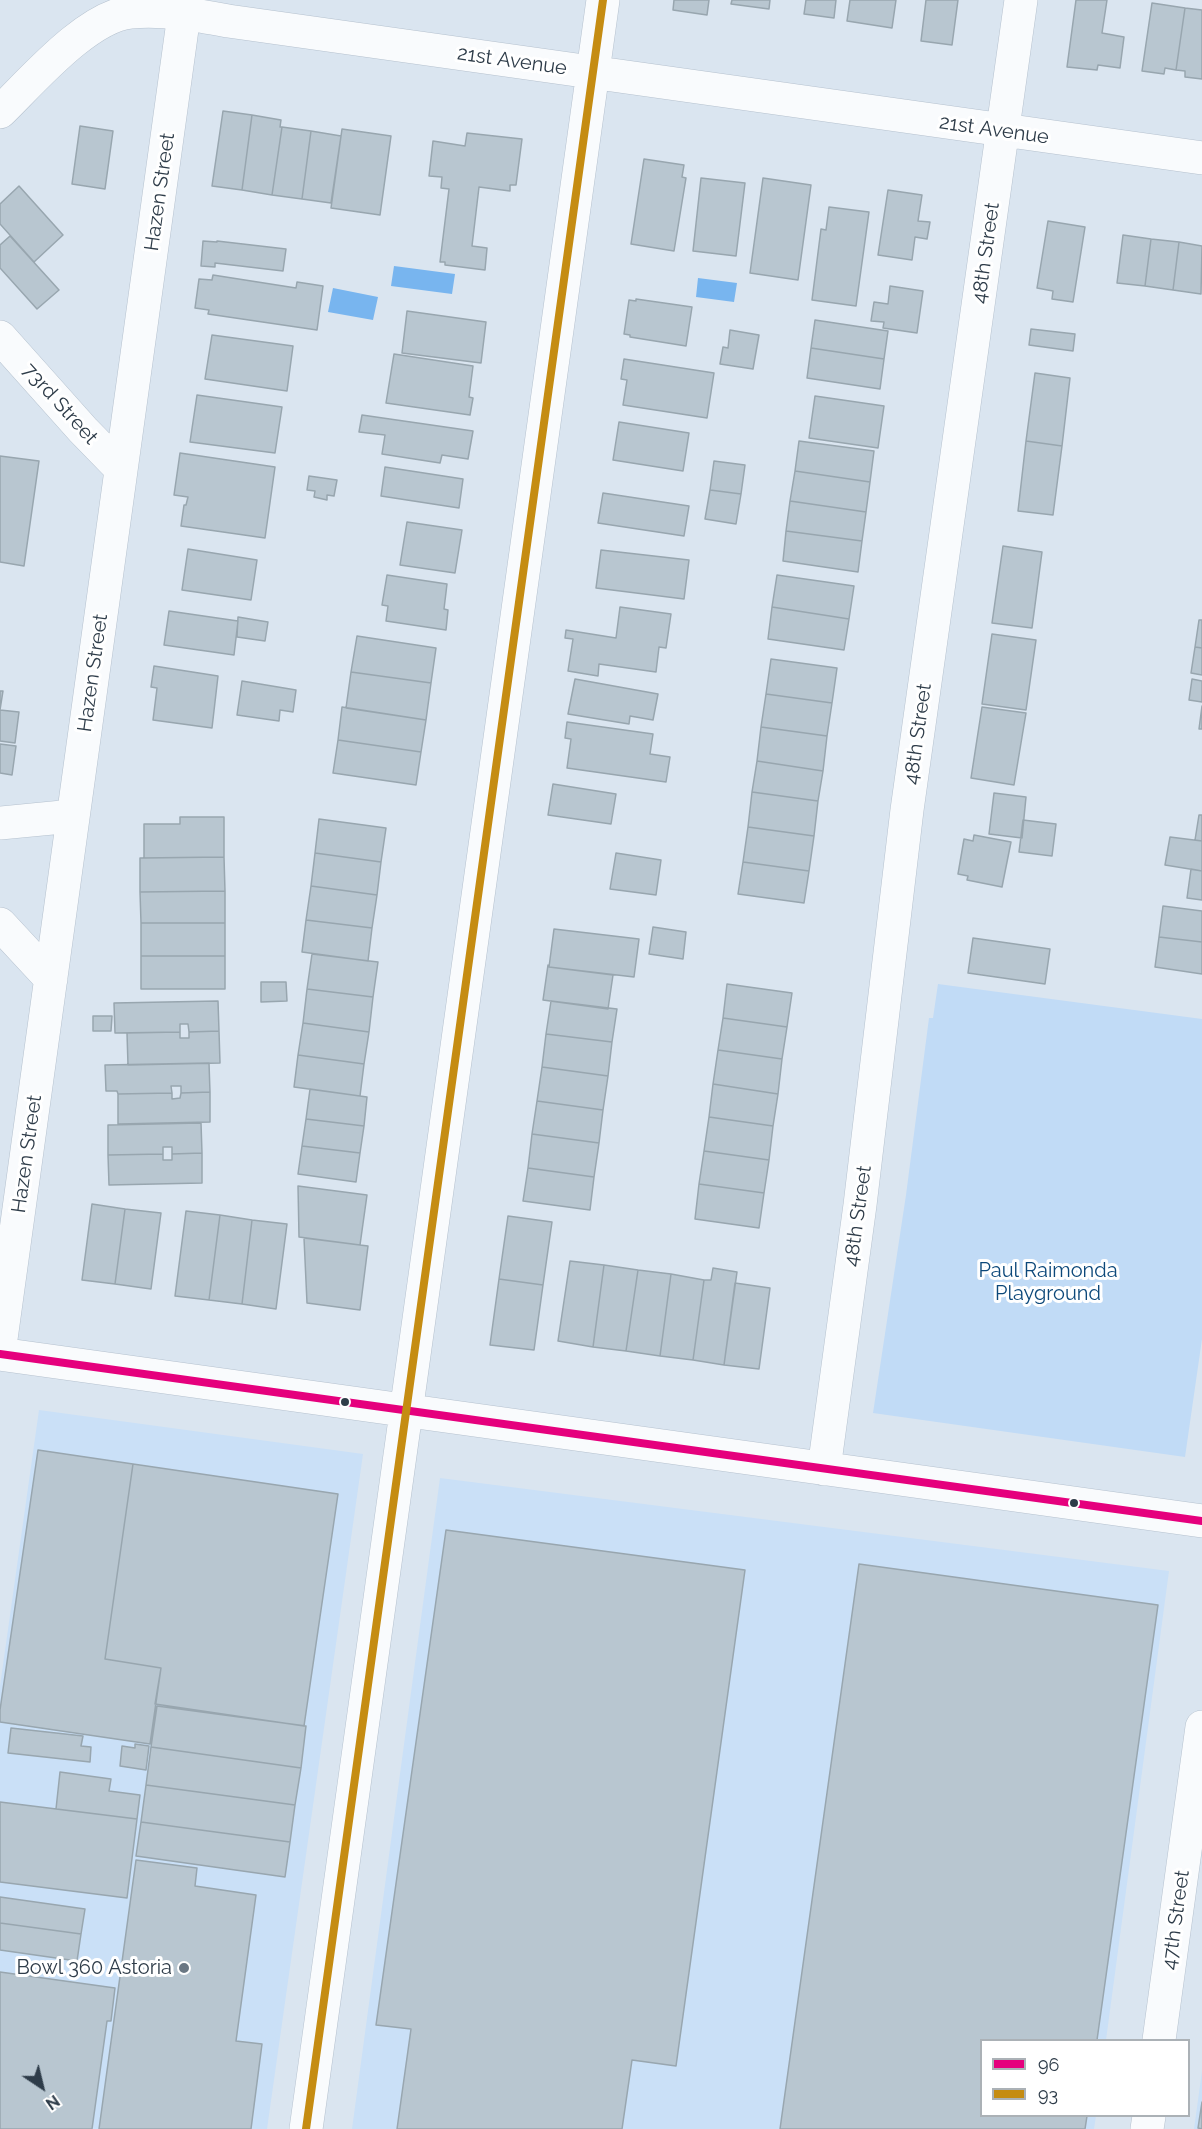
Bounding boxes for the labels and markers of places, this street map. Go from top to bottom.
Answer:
unlabelled marker [339,1396,351,1408]
unlabelled marker [1068,1497,1080,1509]
place label: Bowl 360 Astoria [17,1956,172,1980]
marker: Bowl 360 Astoria [177,1961,191,1975]

